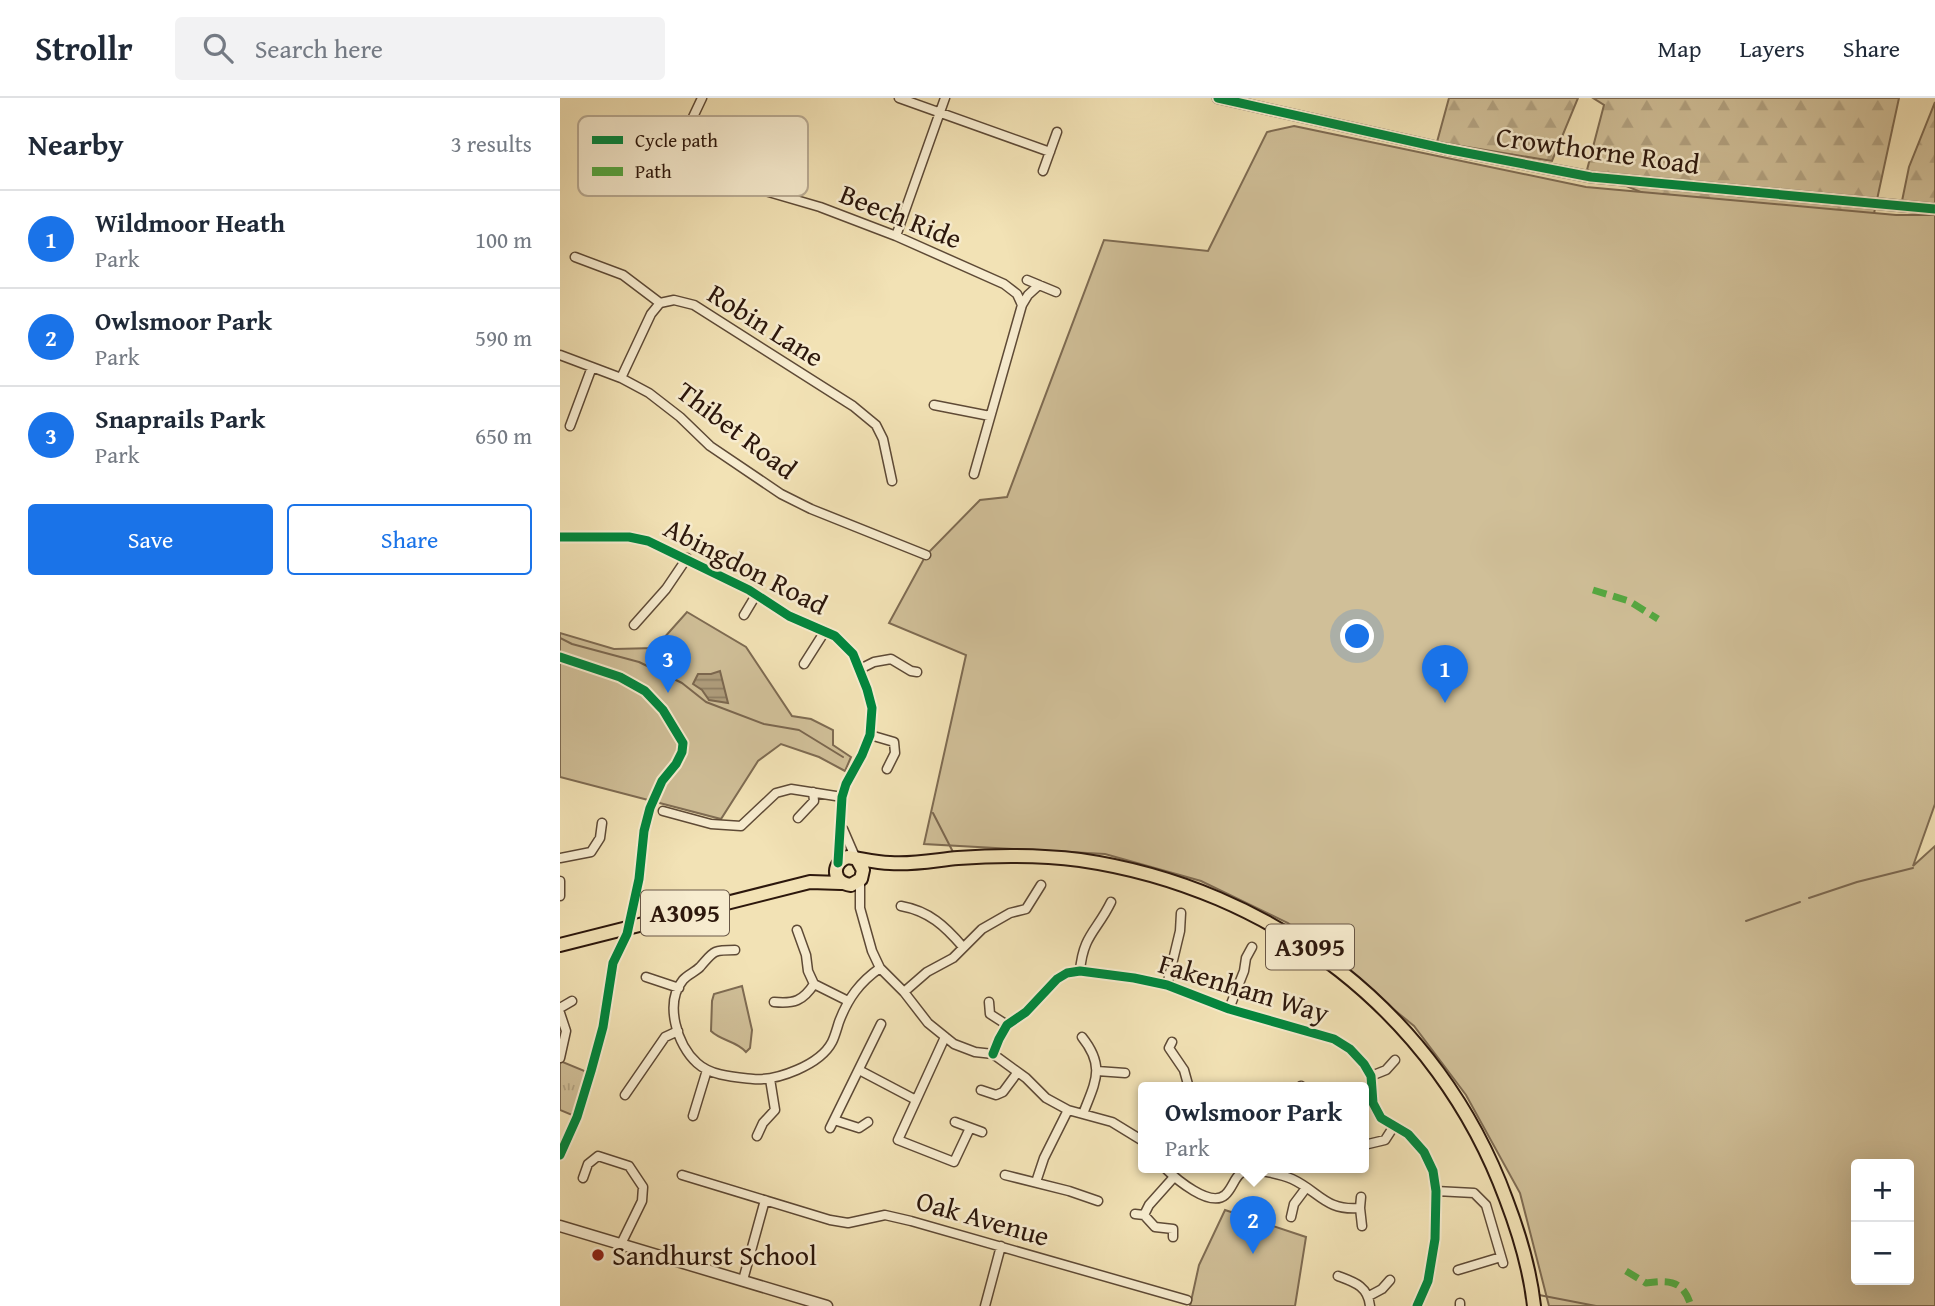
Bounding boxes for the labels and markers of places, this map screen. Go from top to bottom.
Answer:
pin: 3 [645,635,691,693]
pin: 1 [1422,645,1468,703]
pin: 2 [1230,1196,1276,1254]
place label: Sandhurst School [612,1234,817,1275]
marker: Sandhurst School [590,1247,606,1263]

